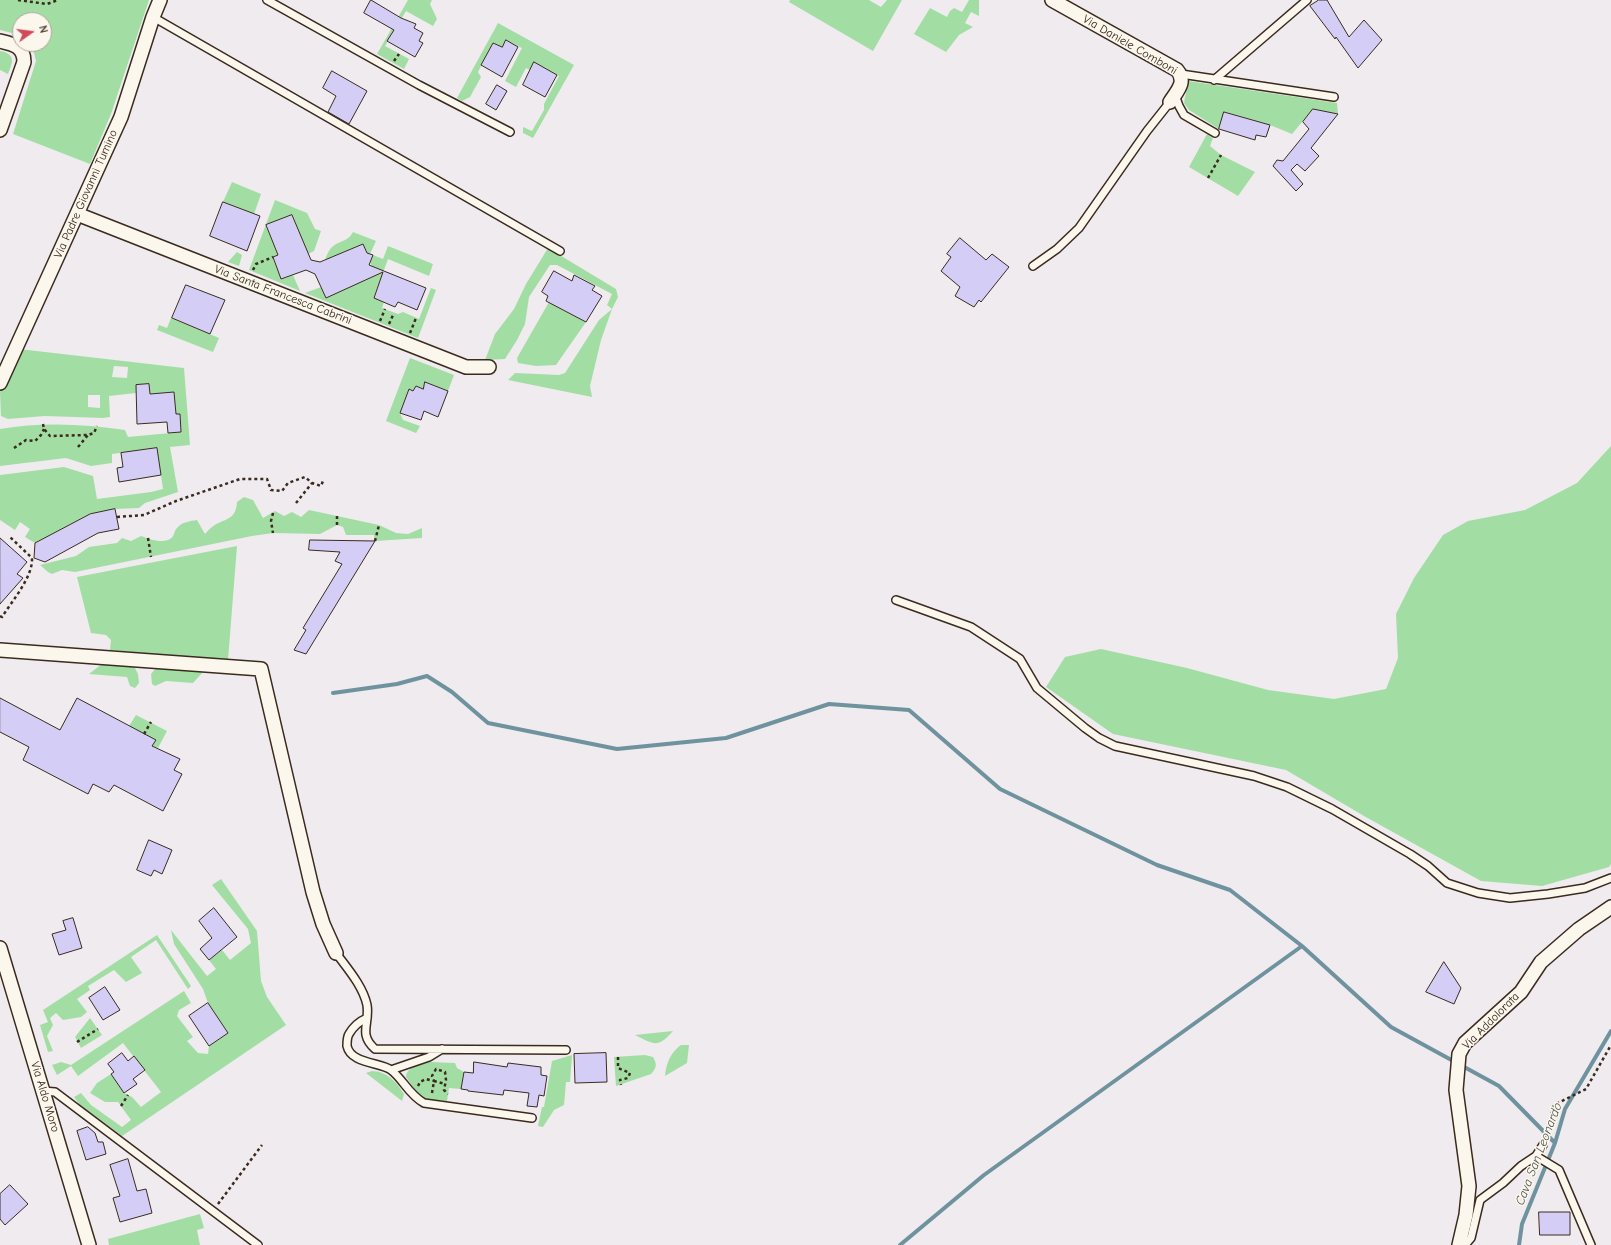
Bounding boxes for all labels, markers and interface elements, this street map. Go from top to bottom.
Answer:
north arrow [12,12,52,52]
street label: Via Daniele Comboni [1080,12,1180,78]
text: N [36,24,50,34]
street label: Via Padre Giovanni Tumino [51,127,121,261]
street label: Via Santa Francesca Cabrini [212,262,354,328]
street label: Via Addolorata [1460,990,1522,1052]
street label: Via Aldo Moro [27,1060,63,1134]
water label: Cava San Leonardo [1512,1100,1566,1208]

